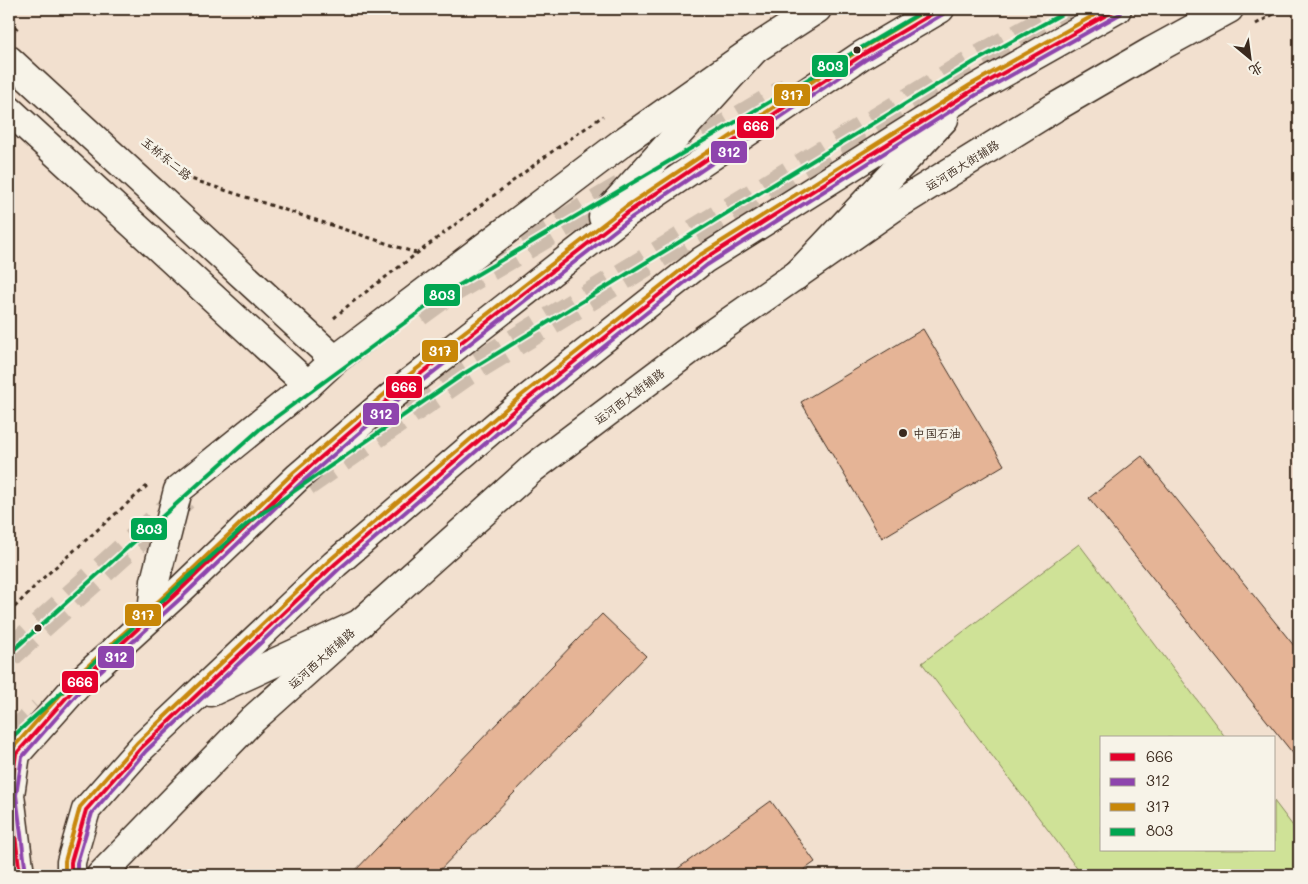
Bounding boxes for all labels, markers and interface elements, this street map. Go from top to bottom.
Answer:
north arrow [1226,32,1276,82]
unlabelled marker [852,45,862,55]
line badge: 803 [811,54,849,78]
text: 803 [817,56,843,75]
text: 北 [1246,58,1267,82]
line badge: 317 [773,83,811,107]
text: 317 [781,85,803,104]
line badge: 666 [736,115,775,139]
text: 666 [743,116,769,135]
street label: 玉桥东二路 [139,133,195,183]
street label: 运河西大街辅路 [922,136,1002,194]
line badge: 312 [710,140,748,164]
text: 312 [718,142,740,161]
line badge: 803 [423,283,461,307]
text: 803 [429,285,455,304]
line badge: 317 [421,339,459,363]
text: 317 [429,341,451,360]
street label: 运河西大街辅路 [591,364,667,428]
line badge: 666 [385,375,423,399]
text: 666 [391,377,417,396]
line badge: 312 [362,402,400,426]
text: 312 [370,404,392,423]
place label: 中国石油 [913,425,961,441]
marker: 中国石油 [897,427,909,439]
line badge: 803 [130,517,168,541]
text: 803 [136,519,162,538]
line badge: 317 [124,603,162,627]
text: 317 [132,605,154,624]
unlabelled marker [33,623,43,633]
street label: 运河西大街辅路 [284,624,358,692]
line badge: 312 [97,645,135,669]
text: 312 [105,647,127,666]
line badge: 666 [61,670,99,694]
text: 666 [67,672,93,691]
legend [1100,736,1276,852]
text: 666 [1146,746,1173,766]
text: 312 [1146,770,1170,790]
text: 317 [1146,796,1170,816]
text: 803 [1146,820,1173,840]

